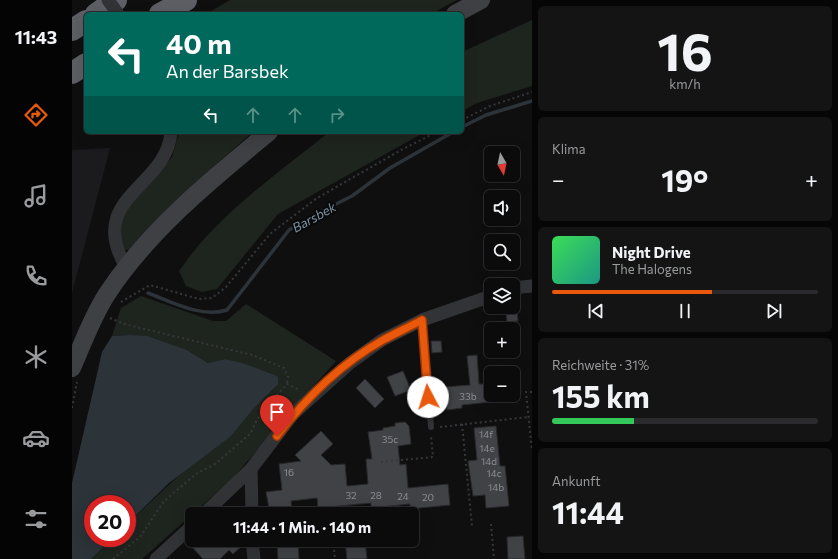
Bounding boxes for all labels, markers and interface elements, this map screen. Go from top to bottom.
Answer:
text: 16 [657,18,713,82]
text: 11:43 [15,26,57,48]
text: 40 m [166,26,232,60]
icon: left [100,28,152,80]
text: An der Barsbek [166,60,289,82]
text: km/h [669,76,701,92]
icon: directions [22,101,50,129]
icon: left [200,104,222,126]
icon: ahead [242,104,264,126]
icon: ahead [284,104,306,126]
icon: right [326,104,348,126]
text: Klima [552,141,586,157]
north arrow [484,146,520,182]
map controls [484,146,520,402]
text: 19° [661,161,708,198]
text: − [552,166,565,193]
text: + [805,166,818,193]
icon: music [22,182,50,210]
button: sound [484,190,520,226]
water label: Barsbek [289,198,340,236]
button: search [484,234,520,270]
text: Night Drive [612,243,691,261]
text: The Halogens [612,261,692,277]
icon: phone [22,262,50,290]
button: layers [484,278,520,314]
icon: previous [585,300,607,322]
icon: pause [674,300,696,322]
icon: next [763,300,785,322]
button: + [484,322,520,358]
icon: climate [22,343,50,371]
text: Reichweite · 31% [552,357,649,373]
button: − [484,366,520,402]
position arrow [407,376,449,418]
text: 155 km [552,377,650,414]
house number: 33b [459,390,477,402]
pin [260,395,294,436]
icon: arrive [266,401,288,423]
icon: car [22,424,50,452]
house number: 14f [479,428,493,440]
house number: 35c [382,433,398,445]
house number: 14e [479,442,495,454]
house number: 14d [481,455,497,467]
house number: 16 [284,466,294,478]
house number: 14c [486,467,502,479]
text: Ankunft [552,473,601,489]
house number: 14b [488,481,504,493]
house number: 32 [345,489,357,501]
house number: 28 [370,489,382,501]
house number: 24 [397,490,409,502]
house number: 20 [422,491,434,503]
text: 11:44 [552,493,624,530]
speed limit sign: 20 [84,495,136,547]
icon: filters [22,505,50,533]
text: 11:44 · 1 Min. · 140 m [233,518,371,536]

